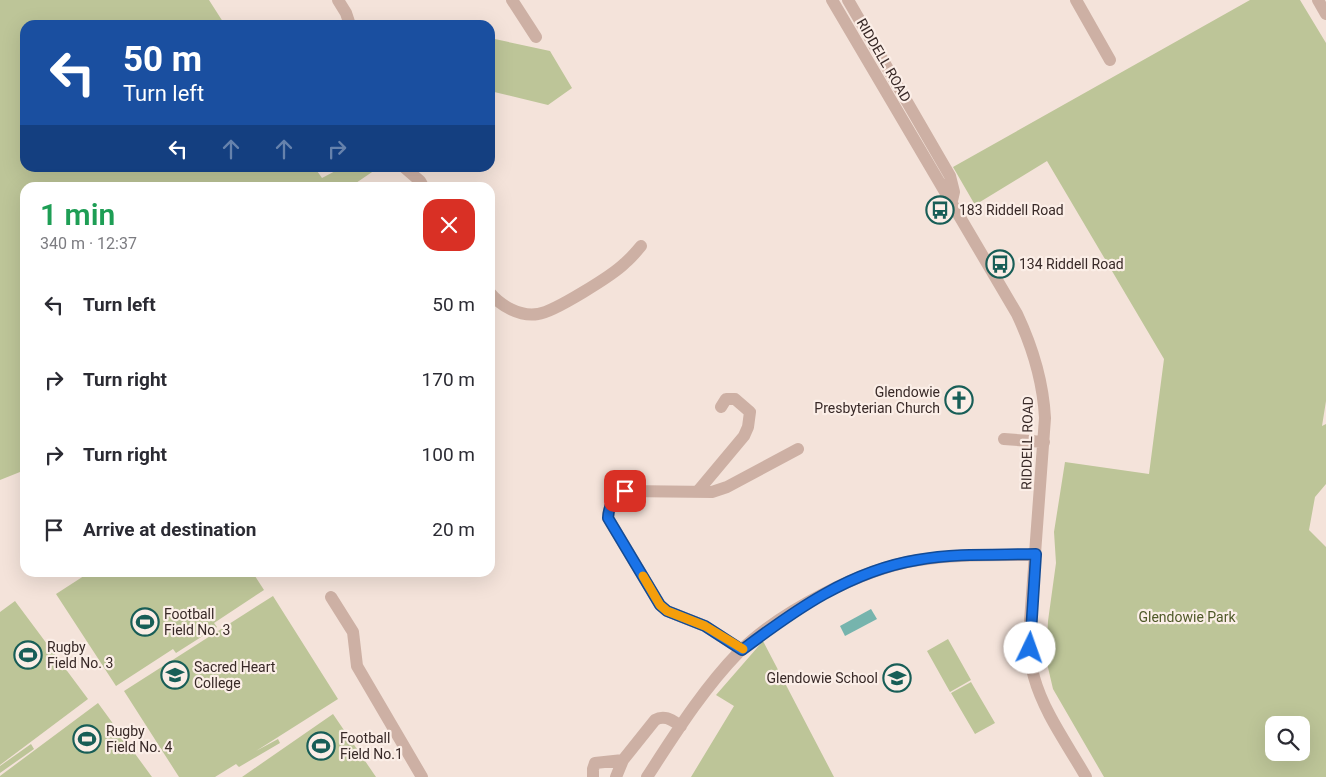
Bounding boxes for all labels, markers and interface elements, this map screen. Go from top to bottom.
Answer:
street label: RIDDELL ROAD [854,15,914,105]
text: 50 m [123,39,202,80]
icon: left [40,40,105,105]
text: Turn left [123,81,204,106]
icon: left [164,135,192,163]
icon: ahead [217,135,245,163]
icon: ahead [270,135,298,163]
icon: right [323,135,351,163]
bus stop icon: 183 Riddell Road [925,195,955,225]
text: 1 min [40,197,115,232]
button: close [423,199,475,251]
place label: 183 Riddell Road [959,202,1064,218]
text: 340 m · 12:37 [40,234,137,253]
bus stop icon: 134 Riddell Road [985,249,1015,279]
place label: 134 Riddell Road [1019,256,1124,272]
icon: left [40,291,68,319]
text: Turn left [83,293,156,316]
text: 50 m [432,293,475,316]
icon: right [40,366,68,394]
text: Turn right [83,368,167,391]
text: 170 m [422,368,475,391]
place label: Glendowie Presbyterian Church [814,384,940,416]
church icon: Glendowie Presbyterian Church [944,385,974,415]
street label: RIDDELL ROAD [1018,396,1036,490]
icon: right [40,441,68,469]
text: Turn right [83,443,167,466]
text: 100 m [422,443,475,466]
pin [604,470,646,512]
icon: arrive [611,477,639,505]
icon: arrive [40,516,68,544]
text: Arrive at destination [83,518,256,541]
text: 20 m [432,518,475,541]
place label: Football Field No. 3 [164,606,230,638]
sports icon: Football Field No. 3 [130,607,160,637]
park label: Glendowie Park [1138,609,1236,625]
position arrow [1003,621,1055,673]
place label: Rugby Field No. 3 [47,639,113,671]
sports icon: Rugby Field No. 3 [13,640,43,670]
place label: Sacred Heart College [194,659,276,691]
school or university icon: Sacred Heart College [160,660,190,690]
school or university icon: Glendowie School [882,663,912,693]
place label: Glendowie School [766,670,878,686]
map controls [1265,716,1310,761]
button: search [1265,716,1310,761]
place label: Rugby Field No. 4 [106,723,172,755]
sports icon: Rugby Field No. 4 [72,724,102,754]
place label: Football Field No.1 [340,730,403,762]
sports icon: Football Field No.1 [306,731,336,761]

